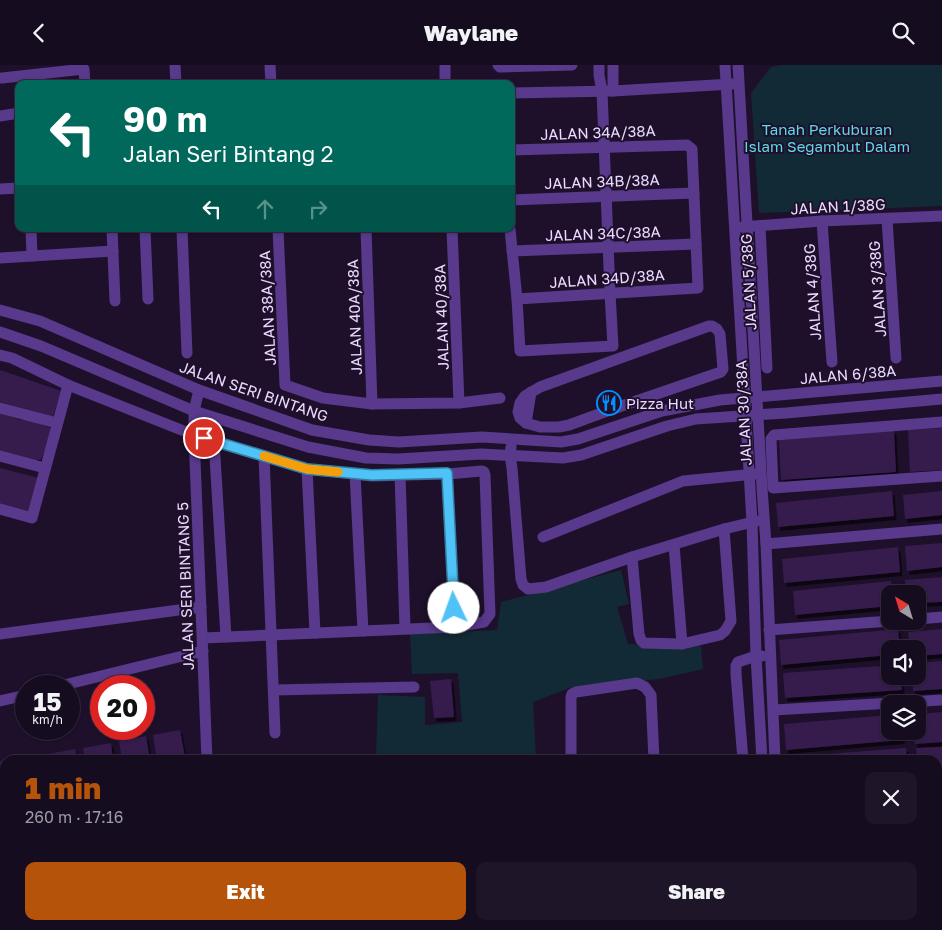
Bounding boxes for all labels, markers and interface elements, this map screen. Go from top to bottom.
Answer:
icon: back [25,19,53,47]
text: Waylane [424,19,518,46]
icon: search [889,19,917,47]
text: 90 m [123,98,207,140]
icon: left [40,100,105,165]
park label: Tanah Perkuburan Islam Segambut Dalam [744,120,910,155]
street label: JALAN 34A/38A [540,121,656,143]
text: Jalan Seri Bintang 2 [123,140,333,167]
street label: JALAN 34B/38A [544,170,660,192]
icon: left [198,195,226,223]
icon: ahead [251,195,279,223]
icon: right [304,195,332,223]
street label: JALAN 1/38G [790,195,886,217]
street label: JALAN 34C/38A [545,222,661,244]
street label: JALAN 5/38G [736,233,760,331]
street label: JALAN 3/38G [865,240,889,338]
street label: JALAN 4/38G [800,243,824,341]
street label: JALAN 38A/38A [255,250,279,366]
street label: JALAN 40A/38A [343,259,365,375]
street label: JALAN 40/38A [430,264,452,370]
street label: JALAN 34D/38A [549,265,665,291]
street label: JALAN SERI BINTANG [177,357,331,425]
street label: JALAN 30/38A [731,360,755,466]
street label: JALAN 6/38A [799,361,897,387]
restaurant icon: Pizza Hut [596,390,622,416]
place label: Pizza Hut [626,394,694,412]
pin [183,417,225,459]
icon: arrive [190,424,218,452]
street label: JALAN SERI BINTANG 5 [173,502,197,670]
position arrow [427,581,479,633]
north arrow [881,585,926,630]
map controls [881,585,926,740]
button: sound [881,640,926,685]
speed limit sign: 20 [90,675,155,740]
text: 15 [33,686,62,717]
button: layers [881,695,926,740]
text: km/h [32,712,63,727]
text: 1 min [25,770,101,806]
button: close [865,772,917,824]
text: 260 m · 17:16 [25,807,123,827]
button: Exit [25,862,466,920]
button: Share [476,862,917,920]

